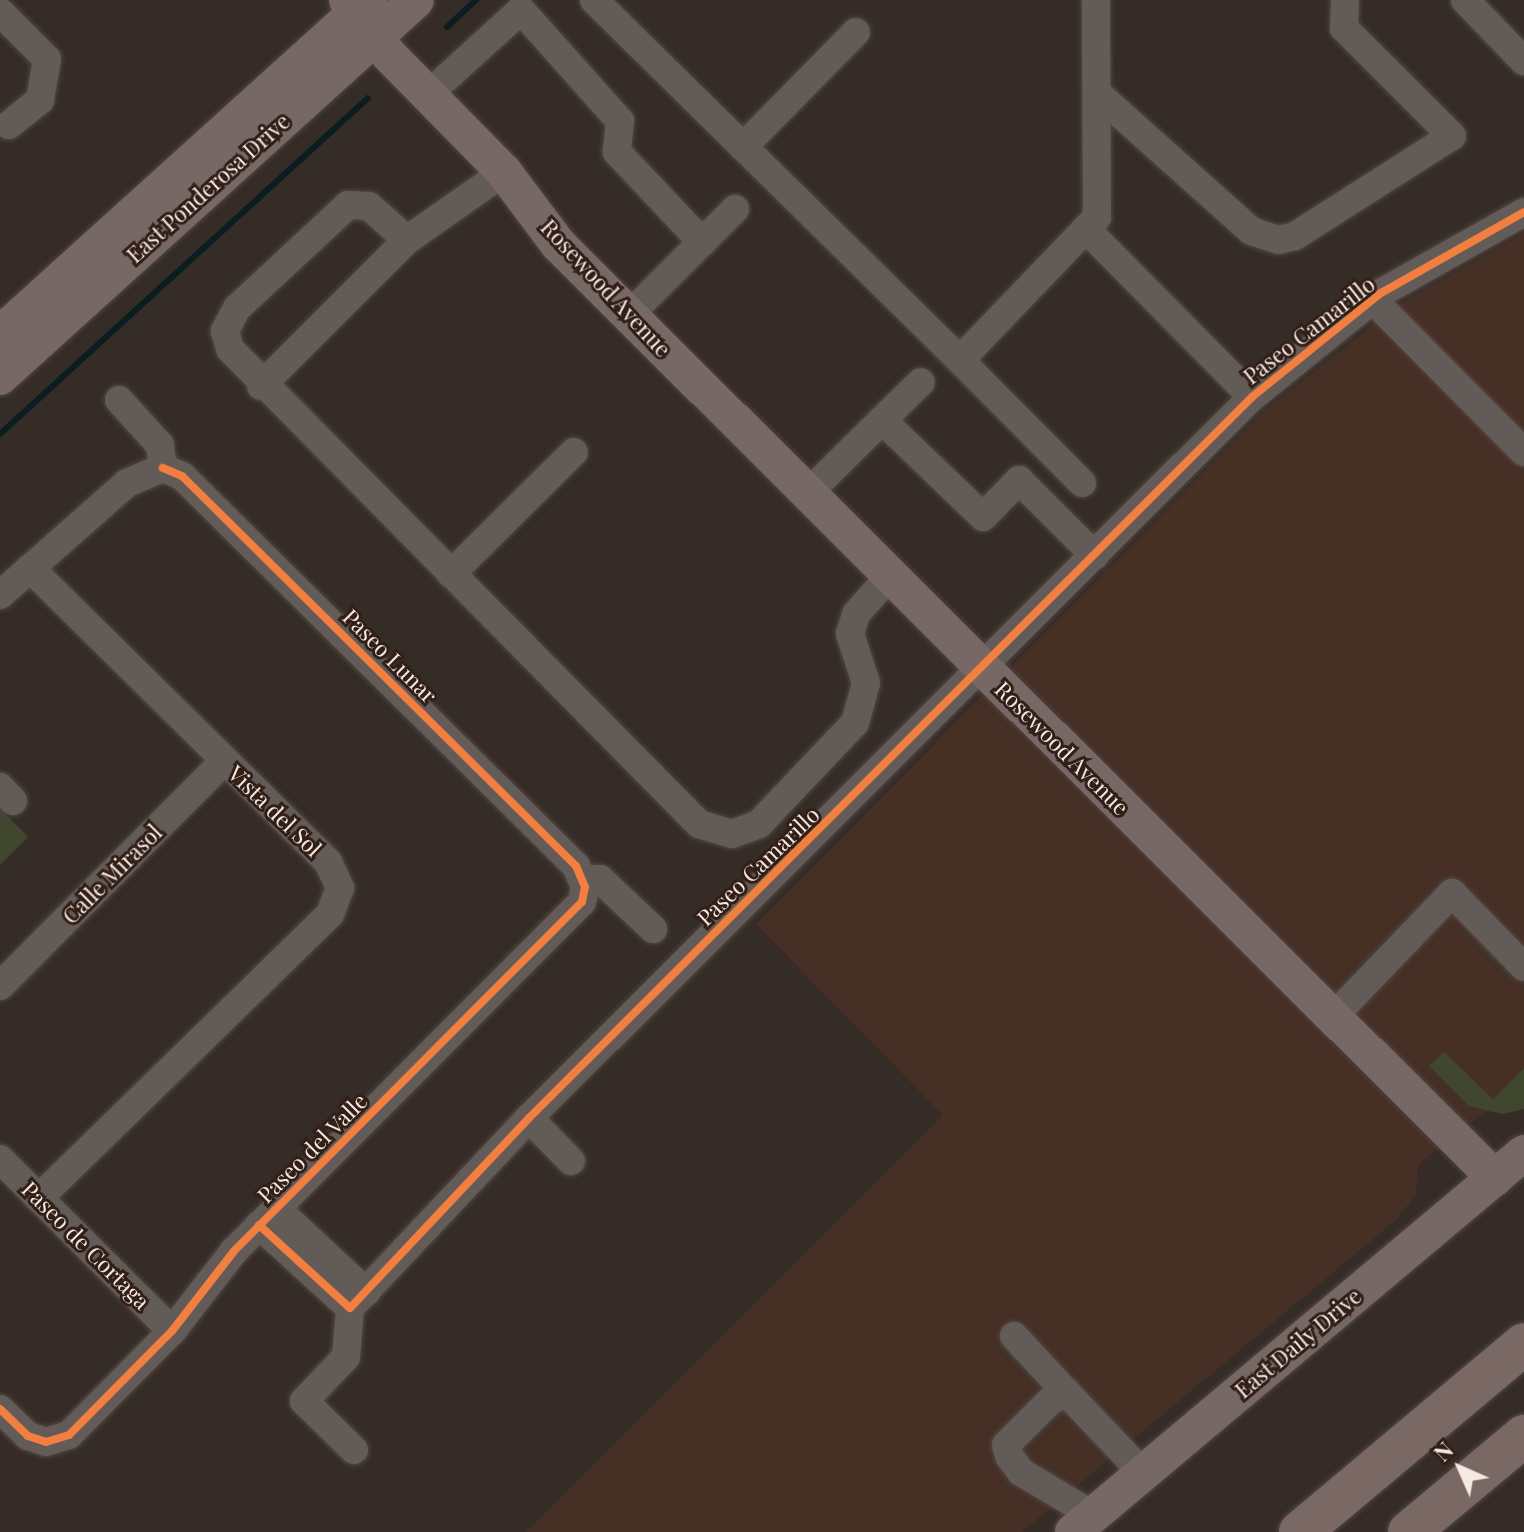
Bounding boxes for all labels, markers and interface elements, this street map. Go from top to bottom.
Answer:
street label: East Ponderosa Drive [121,108,295,268]
street label: Rosewood Avenue [535,214,677,362]
street label: Paseo Camarillo [1238,271,1380,389]
street label: Paseo Lunar [338,604,442,708]
street label: Rosewood Avenue [989,675,1135,821]
street label: Vista del Sol [223,760,327,862]
street label: Paseo Camarillo [691,801,825,931]
street label: Calle Mirasol [57,819,167,929]
street label: Paseo del Valle [251,1087,373,1209]
street label: Paseo de Cortaga [17,1176,155,1314]
street label: East Daily Drive [1229,1282,1367,1404]
north arrow [1420,1428,1500,1508]
text: N [1427,1435,1459,1467]

